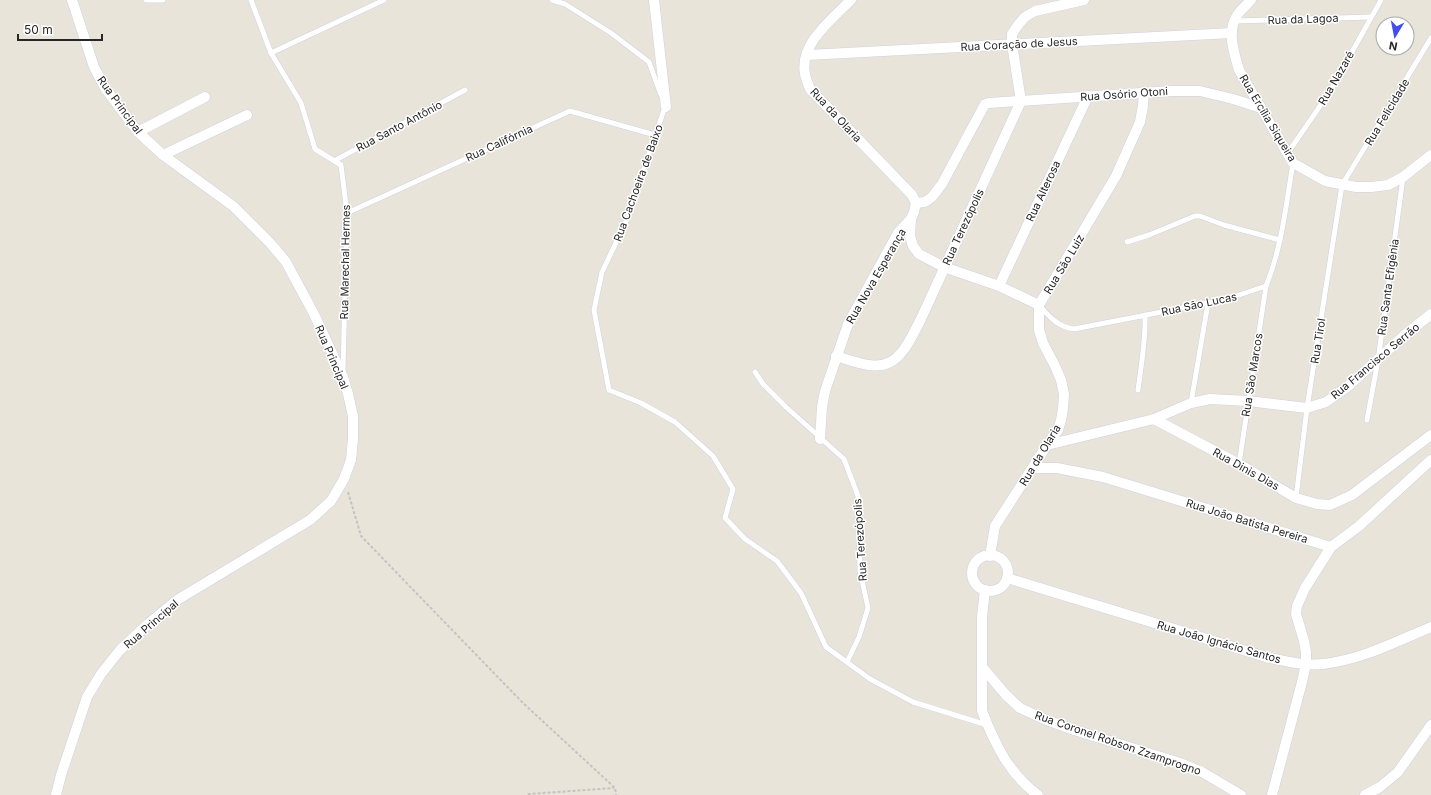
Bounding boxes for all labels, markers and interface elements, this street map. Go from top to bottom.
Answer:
street label: Rua da Lagoa [1267,11,1339,27]
scale bar [18,16,102,42]
north arrow [1375,16,1415,56]
text: 50 m [24,22,53,37]
street label: Rua Coração de Jesus [960,34,1078,54]
text: N [1388,38,1399,53]
street label: Rua Nazaré [1315,49,1357,107]
street label: Rua Ercília Siqueira [1236,72,1300,164]
street label: Rua Principal [94,73,146,137]
street label: Rua Felicidade [1362,76,1412,148]
street label: Rua Osório Otoni [1080,84,1168,104]
street label: Rua da Olaria [807,85,865,145]
street label: Rua Santo Antônio [353,97,445,155]
street label: Rua Califórnia [463,121,535,165]
street label: Rua Cachoeira de Baixo [610,122,666,243]
street label: Rua Alterosa [1023,158,1063,224]
street label: Rua Terezópolis [939,186,987,267]
street label: Rua Marechal Hermes [337,204,353,320]
street label: Rua Nova Esperança [843,226,909,326]
street label: Rua São Luiz [1041,232,1087,296]
street label: Rua Santa Efigênia [1374,238,1402,336]
street label: Rua São Lucas [1160,289,1238,319]
street label: Rua Tirol [1308,317,1328,365]
street label: Rua Francisco Serrão [1328,320,1422,402]
street label: Rua Principal [312,323,352,391]
street label: Rua São Marcos [1238,332,1266,418]
street label: Rua da Olaria [1016,422,1064,488]
street label: Rua Dinis Dias [1210,445,1282,493]
street label: Rua João Batista Pereira [1184,496,1310,546]
street label: Rua Terezópolis [850,498,870,582]
street label: Rua Principal [121,596,181,652]
street label: Rua João Ignácio Santos [1155,618,1283,666]
street label: Rua Coronel Robson Zzamprogno [1033,708,1203,778]

